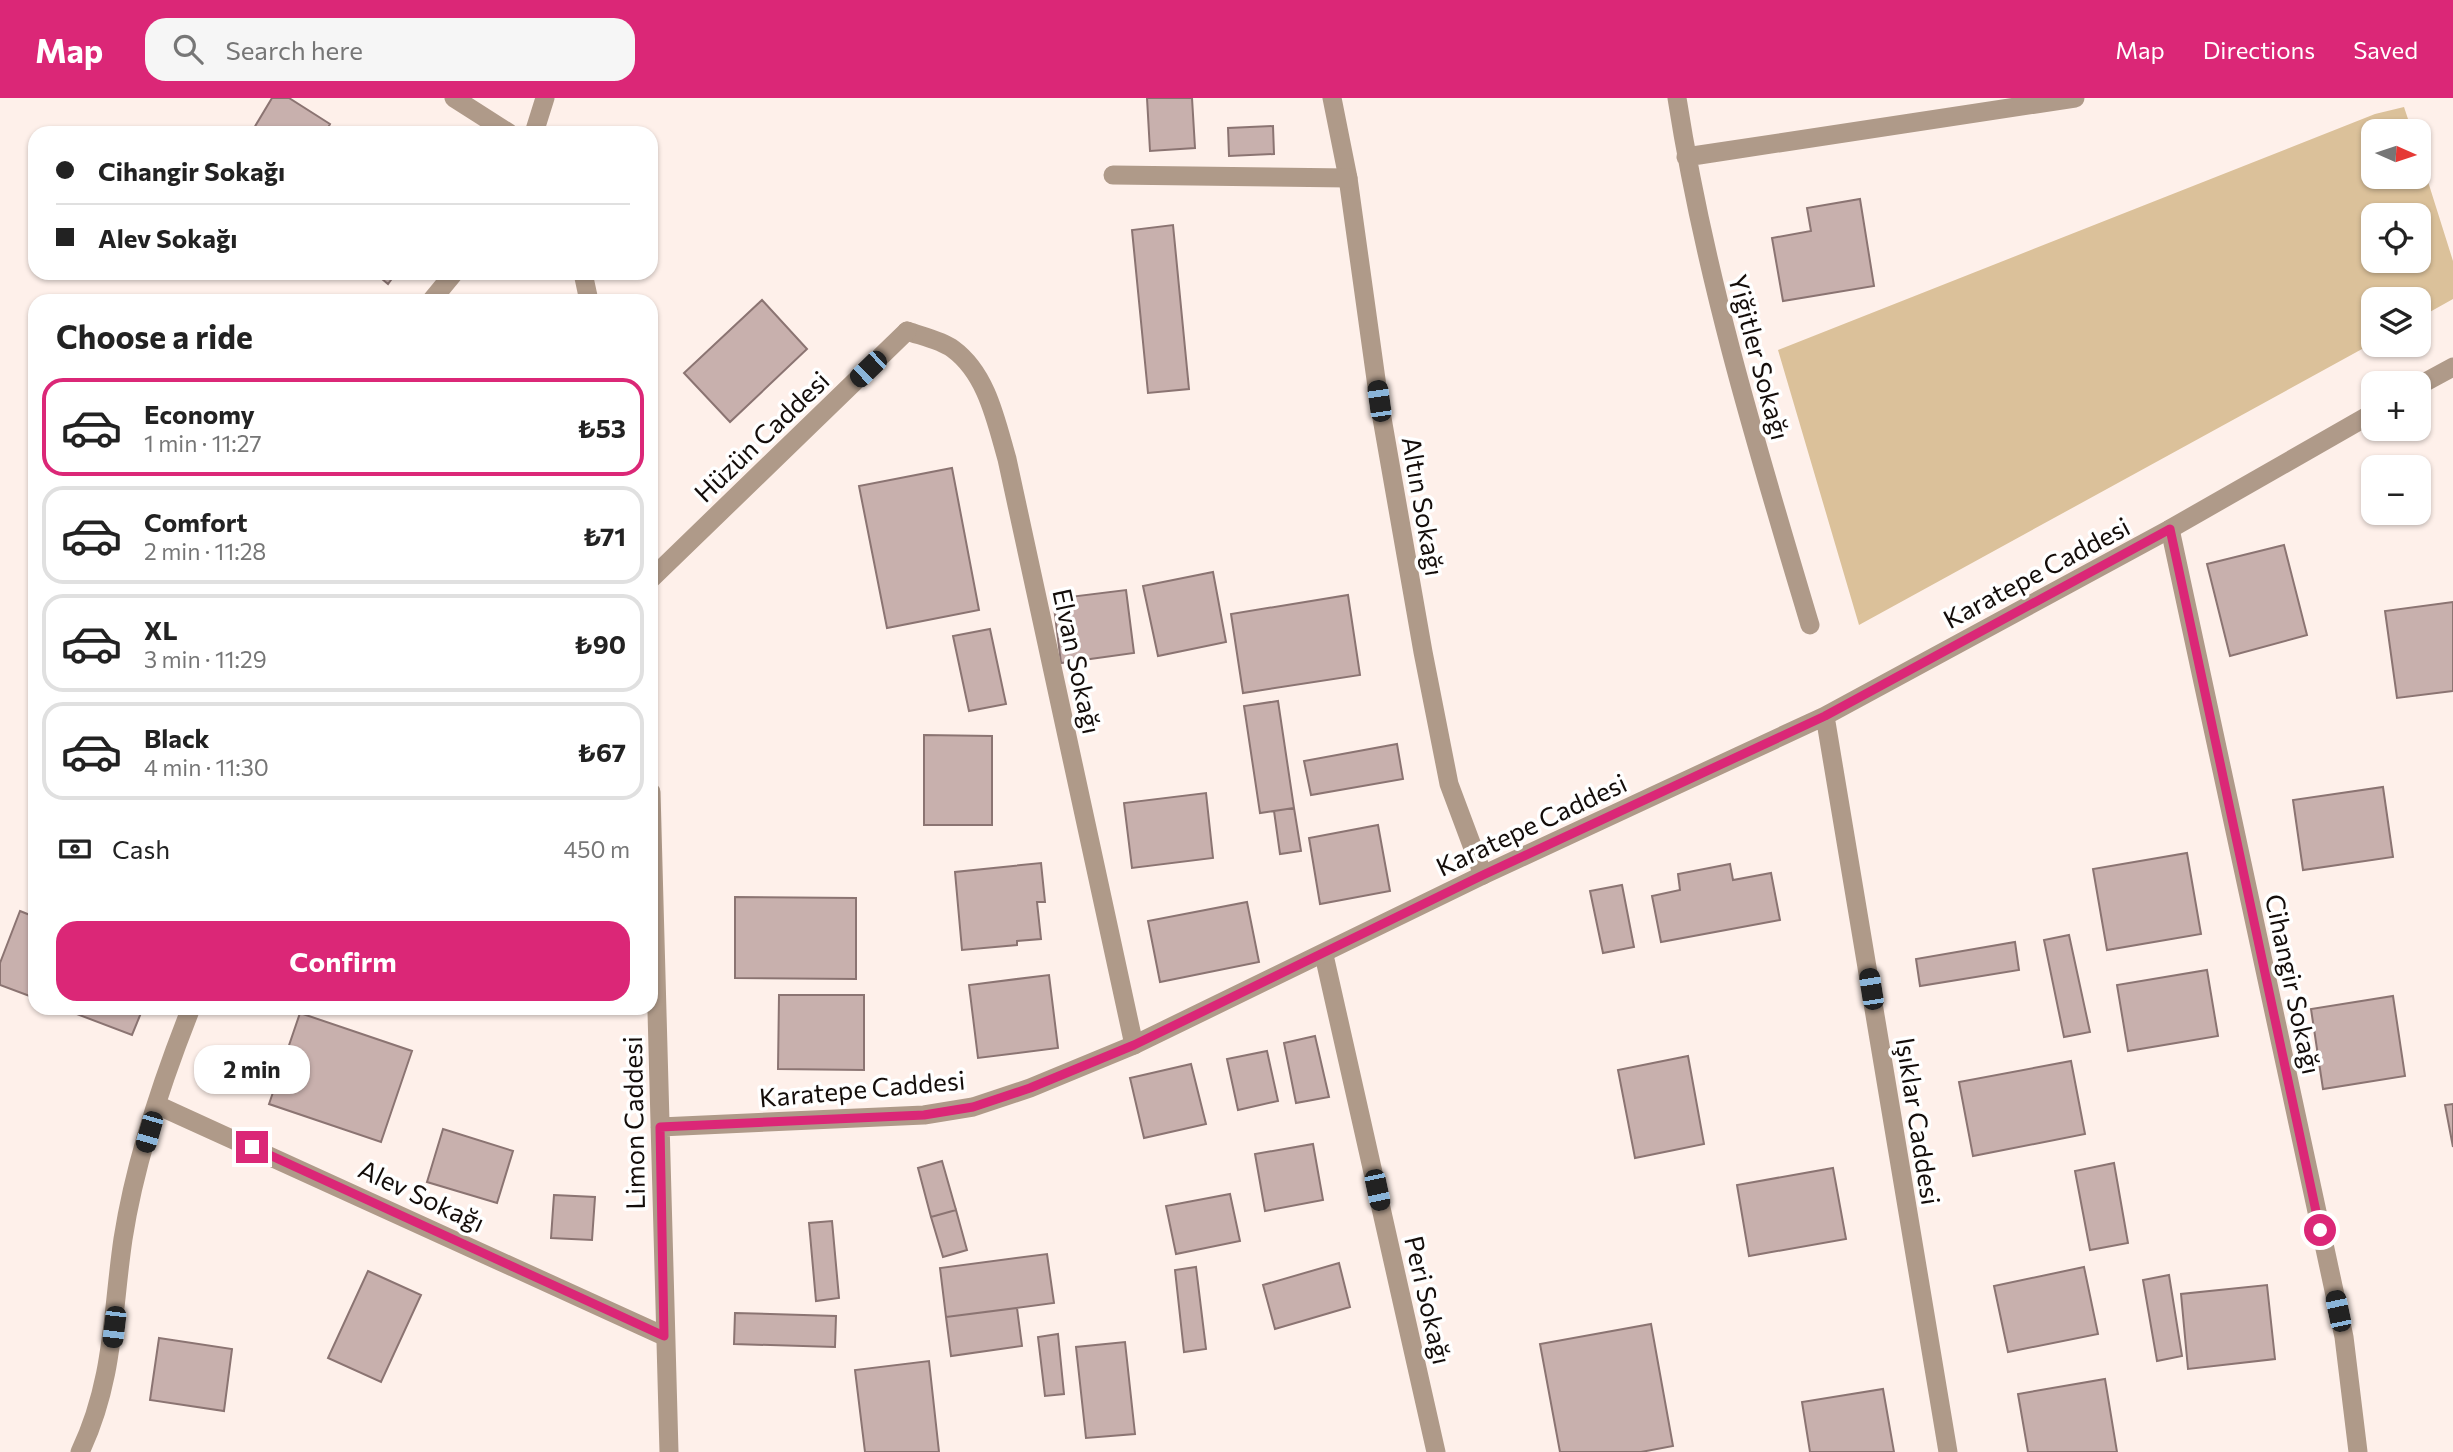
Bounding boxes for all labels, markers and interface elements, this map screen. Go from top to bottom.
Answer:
search box [145,18,635,81]
text: Map [35,29,103,70]
icon: search [169,30,207,68]
text: Search here [225,34,363,65]
text: Map [2115,35,2165,64]
text: Directions [2203,35,2315,64]
text: Saved [2353,35,2418,64]
north arrow [2361,119,2431,189]
map controls [2361,119,2431,525]
text: Cihangir Sokağı [98,155,285,186]
button: locate [2361,203,2431,273]
text: Alev Sokağı [98,222,237,253]
street label: Yiğitler Sokağı [1723,271,1797,443]
button: layers [2361,287,2431,357]
text: Choose a ride [56,316,253,356]
car [846,347,891,391]
street label: Hüzün Caddesi [687,364,835,508]
button: + [2361,371,2431,441]
car [1366,379,1393,423]
icon: car [60,396,123,459]
text: Economy [144,398,255,429]
text: ₺53 [577,412,626,443]
text: 1 min · 11:27 [144,429,262,457]
street label: Altın Sokağı [1396,434,1452,578]
button: − [2361,455,2431,525]
icon: car [60,504,123,567]
text: Comfort [144,506,247,537]
street label: Karatepe Caddesi [1937,510,2135,634]
text: ₺71 [583,520,626,551]
text: 2 min · 11:28 [144,537,266,565]
street label: Elvan Sokağı [1047,585,1109,737]
icon: car [60,612,123,675]
text: XL [144,614,178,645]
text: ₺90 [574,628,626,659]
text: 3 min · 11:29 [144,645,267,673]
icon: car [60,720,123,783]
text: Black [144,722,210,753]
text: ₺67 [577,736,626,767]
text: 4 min · 11:30 [144,753,269,781]
street label: Karatepe Caddesi [1431,766,1631,882]
icon: cash [56,830,94,868]
text: Cash [112,833,170,864]
text: 450 m [564,835,630,863]
street label: Cihangir Sokağı [2260,891,2328,1077]
button: Confirm [56,921,630,1001]
car [1858,967,1885,1011]
street label: Işıklar Caddesi [1890,1035,1948,1207]
street label: Limon Caddesi [616,1036,650,1210]
callout: 2 min [194,1046,310,1094]
text: 2 min [223,1055,281,1083]
street label: Karatepe Caddesi [758,1064,966,1112]
car [134,1109,165,1155]
route end [236,1131,268,1163]
street label: Alev Sokağı [354,1152,490,1238]
car [1363,1167,1392,1213]
route start [2304,1214,2336,1246]
street label: Peri Sokağı [1399,1233,1459,1367]
car [2324,1288,2353,1334]
car [102,1305,127,1349]

